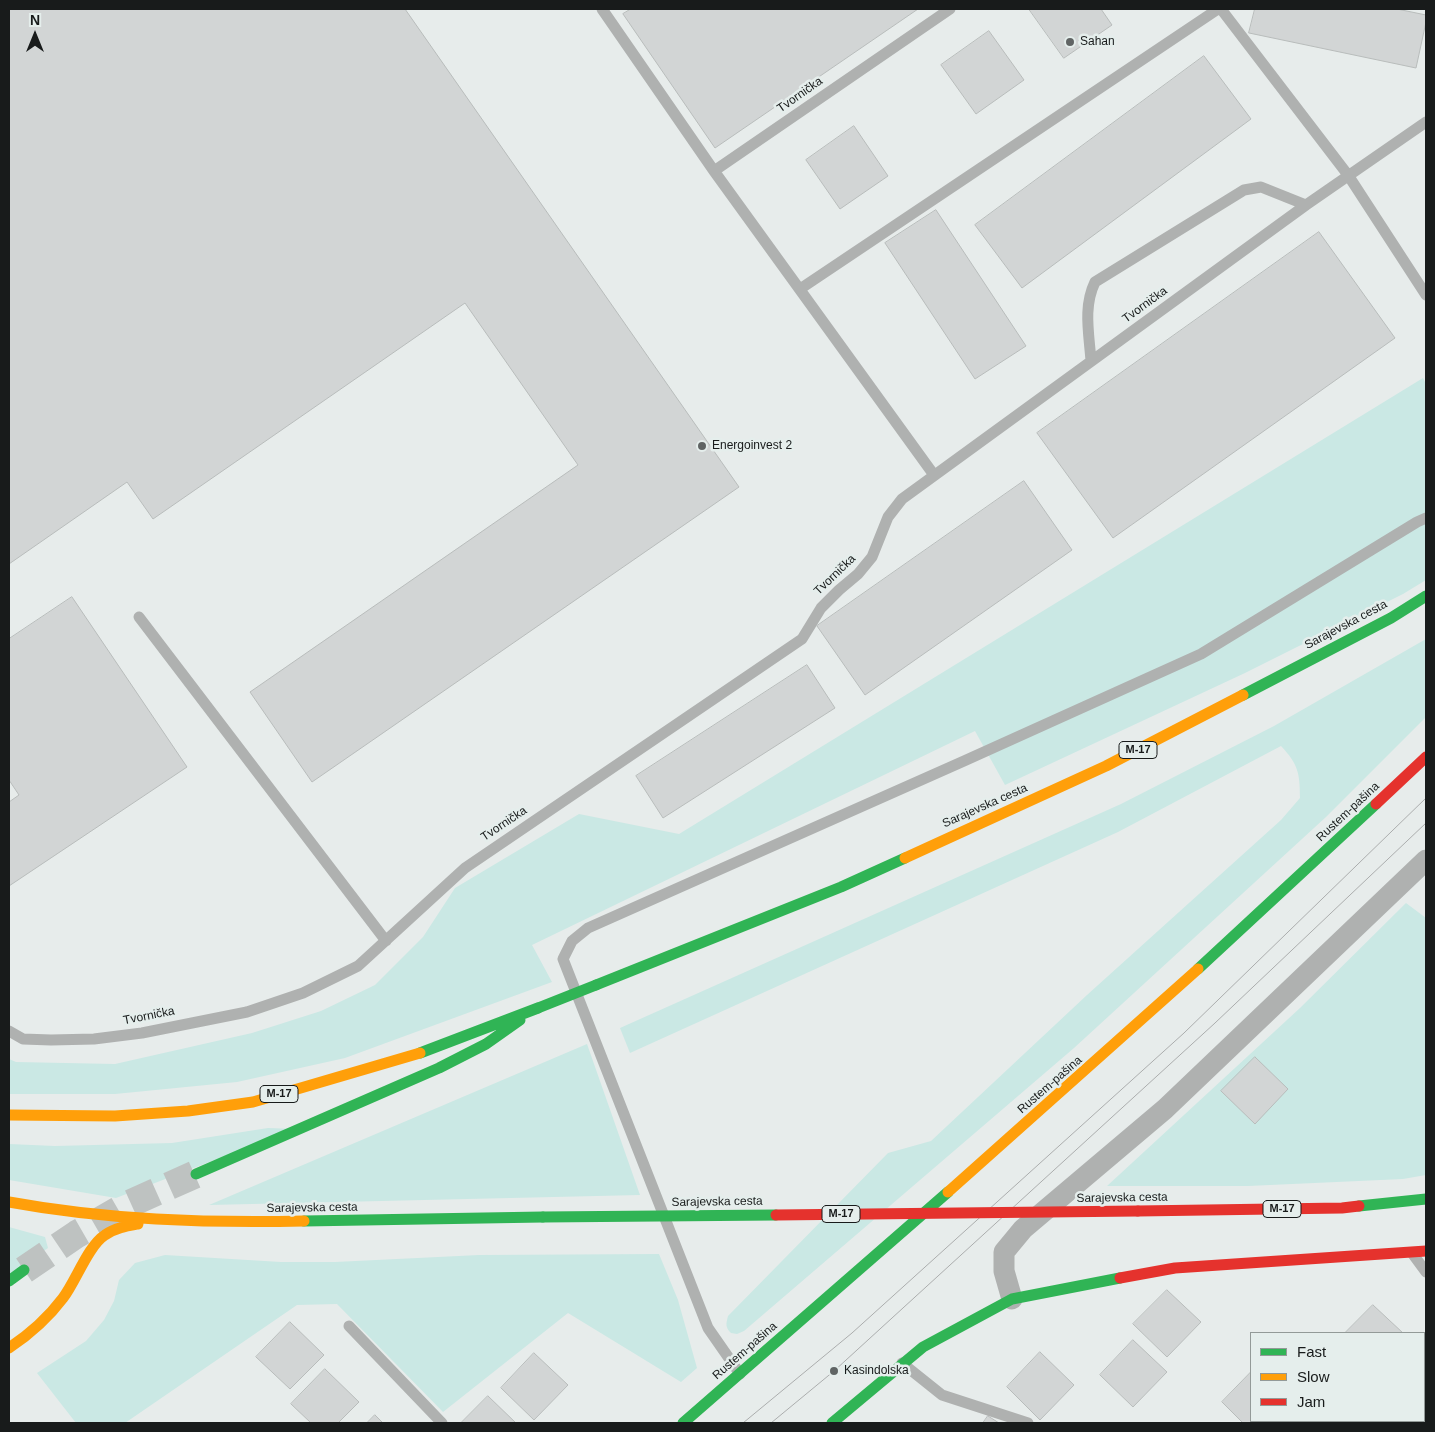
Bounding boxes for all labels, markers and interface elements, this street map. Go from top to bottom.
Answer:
north arrow [10,10,60,60]
text: N [30,12,40,28]
place label: Sahan [1080,35,1115,49]
marker: Sahan [1064,36,1076,48]
street label: Tvornička [775,74,825,116]
street label: Tvornička [1120,284,1170,326]
place label: Energoinvest 2 [712,439,792,453]
marker: Energoinvest 2 [696,440,708,452]
street label: Tvornička [811,552,859,598]
street label: Sarajevska cesta [1302,597,1390,653]
road number: M-17 [1119,742,1157,758]
street label: Rustem-pašina [1314,779,1382,845]
street label: Sarajevska cesta [940,781,1030,831]
street label: Tvornička [478,803,530,845]
street label: Tvornička [122,1004,176,1028]
street label: Rustem-pašina [1015,1053,1085,1117]
road number: M-17 [260,1086,298,1102]
street label: Sarajevska cesta [1076,1190,1168,1206]
street label: Sarajevska cesta [671,1194,763,1210]
street label: Sarajevska cesta [266,1200,358,1216]
road number: M-17 [1263,1200,1301,1218]
road number: M-17 [822,1206,860,1222]
street label: Rustem-pašina [710,1319,780,1383]
legend [1250,1332,1425,1422]
text: Fast [1297,1343,1326,1360]
place label: Kasindolska [844,1364,909,1378]
marker: Kasindolska [828,1365,840,1377]
text: Slow [1297,1368,1330,1385]
text: Jam [1297,1393,1325,1410]

